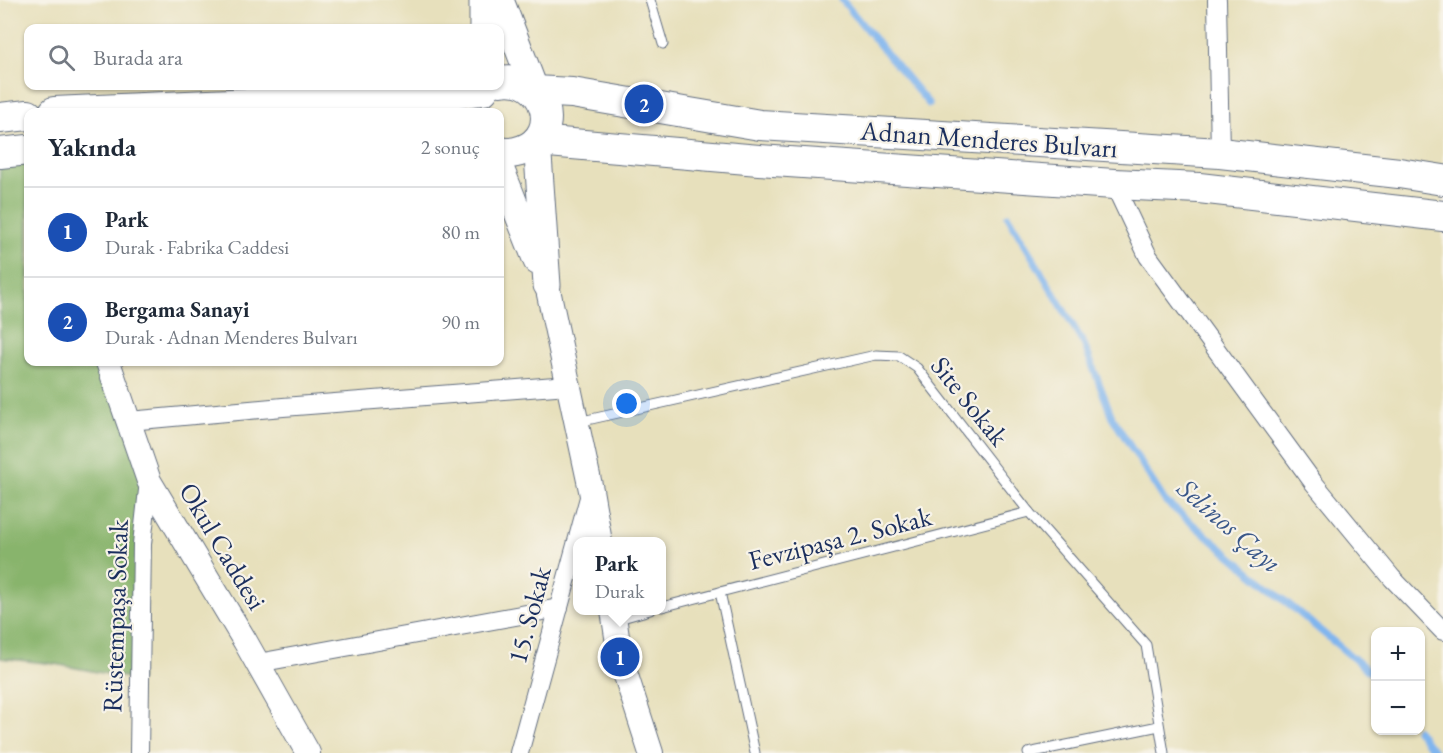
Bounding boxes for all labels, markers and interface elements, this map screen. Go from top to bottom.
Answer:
search box [24,24,504,90]
icon: search [45,41,78,74]
text: Burada ara [93,43,183,72]
pin: 2 [624,82,664,126]
street label: Adnan Menderes Bulvarı [858,112,1119,165]
text: Yakında [48,130,136,164]
text: 2 sonuç [421,134,480,160]
text: Park [105,205,149,234]
text: 1 [62,219,73,245]
text: 80 m [441,219,480,245]
text: Durak · Fabrika Caddesi [105,234,289,260]
text: Bergama Sanayi [105,295,249,324]
text: 2 [62,309,73,335]
text: 90 m [441,309,480,335]
text: Durak · Adnan Menderes Bulvarı [105,324,358,350]
street label: Site Sokak [923,349,1017,453]
your location [612,389,641,418]
water label: Selinos Çayı [1170,469,1290,580]
street label: Okul Caddesi [171,476,275,616]
street label: Fevzipaşa 2. Sokak [745,498,936,578]
street label: Rüstempaşa Sokak [94,519,136,713]
popup [573,537,666,615]
text: Park [595,549,638,578]
street label: 15. Sokak [499,562,559,667]
text: Durak [595,578,644,604]
map controls [1371,627,1425,735]
button: + [1371,627,1425,681]
pin: 1 [600,634,640,680]
button: − [1371,681,1425,735]

